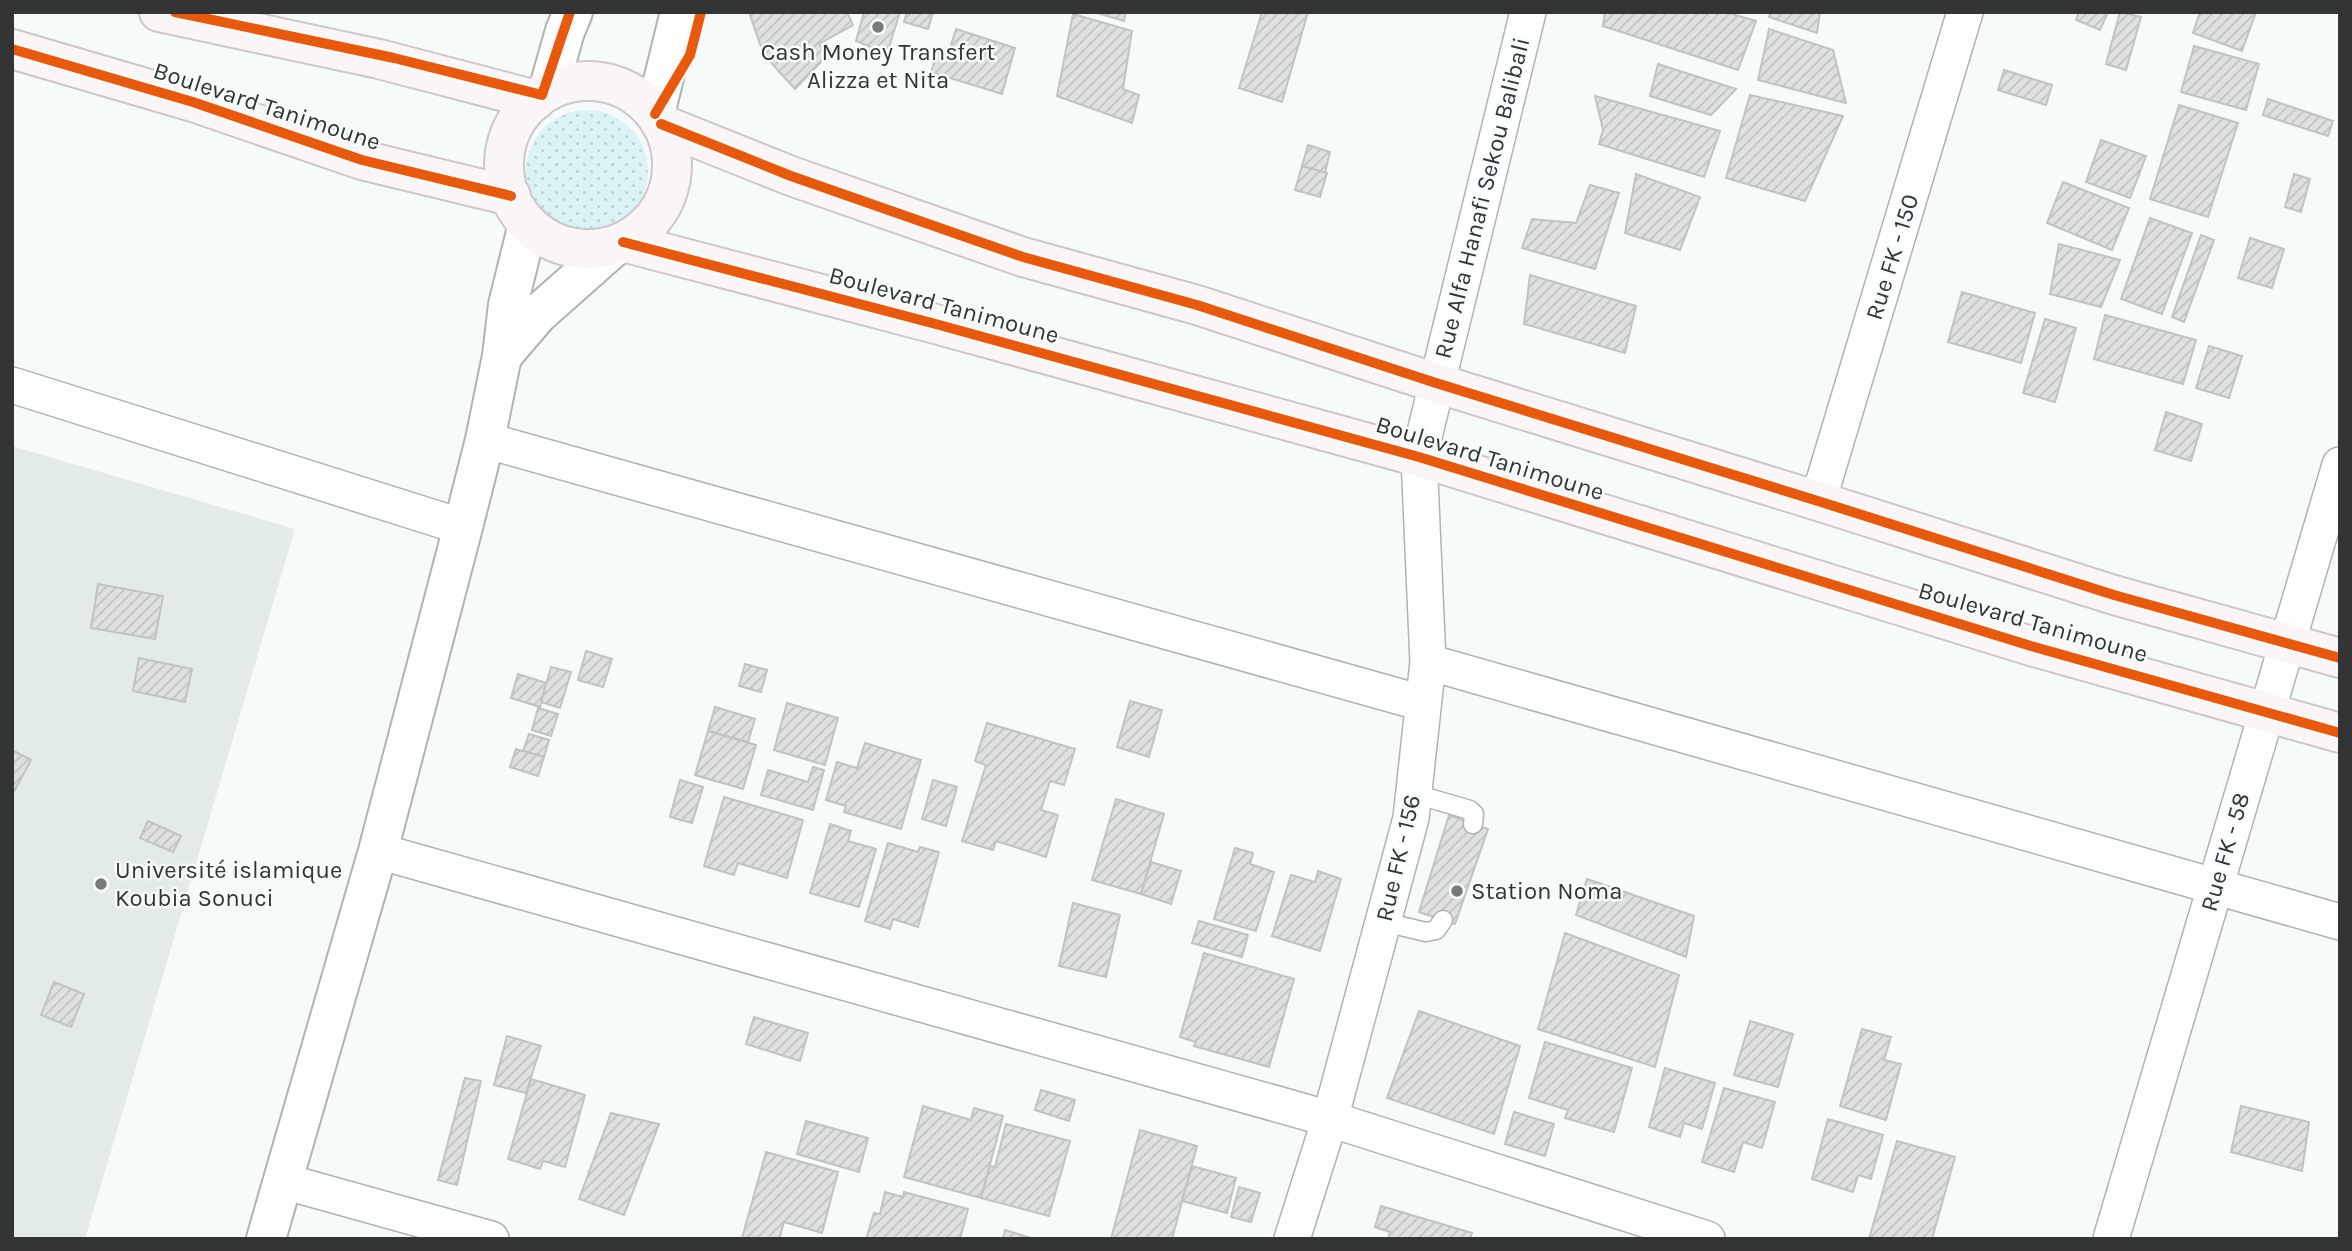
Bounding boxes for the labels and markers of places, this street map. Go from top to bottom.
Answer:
marker: Cash Money Transfert Alizza et Nita [870,19,886,35]
place label: Cash Money Transfert Alizza et Nita [761,38,995,94]
place label: Université islamique Koubia Sonuci [115,856,342,912]
marker: Université islamique Koubia Sonuci [93,876,109,892]
place label: Station Noma [1471,877,1622,905]
marker: Station Noma [1449,883,1465,899]

